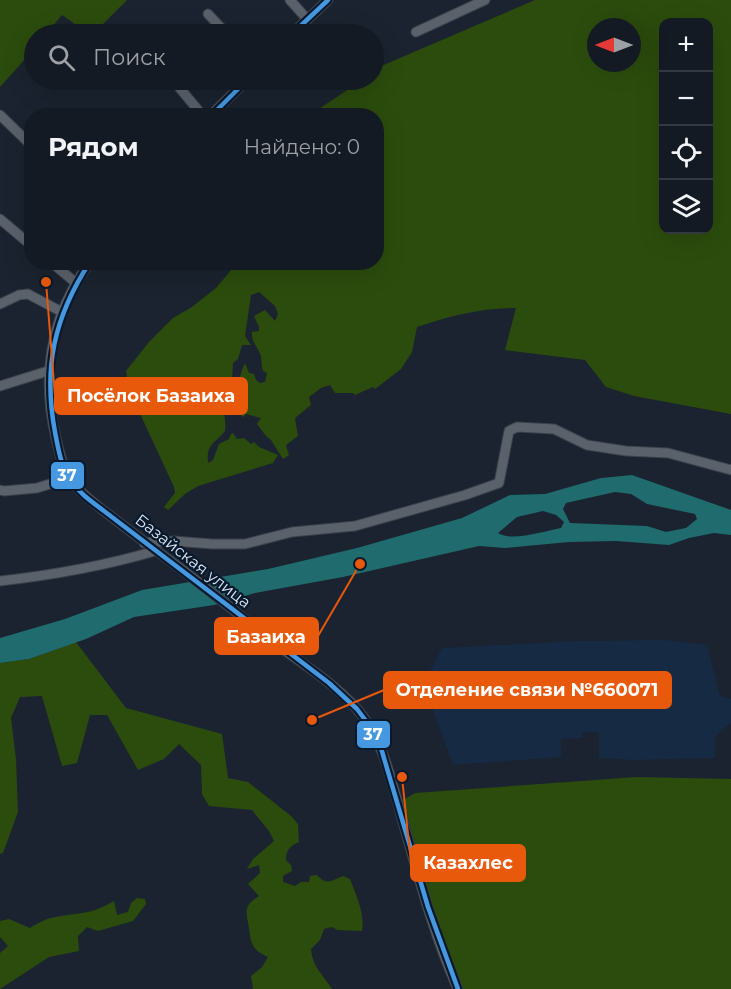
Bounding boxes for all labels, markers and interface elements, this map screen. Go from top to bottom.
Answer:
north arrow [587,18,641,72]
map controls [659,18,713,234]
button: + [659,18,713,72]
search box [24,24,384,90]
icon: search [45,41,78,74]
text: Поиск [93,44,165,71]
button: − [659,72,713,126]
button: locate [659,126,713,180]
text: Рядом [48,131,139,163]
text: Найдено: 0 [244,135,360,159]
button: layers [659,180,713,234]
callout: Посёлок Базаиха [55,378,247,414]
text: Посёлок Базаиха [67,385,235,407]
line badge: 37 [50,461,85,490]
text: 37 [56,466,77,485]
street label: Базайская улица [132,510,254,612]
callout: Базаиха [215,618,318,654]
text: Базаиха [226,626,306,648]
callout: Отделение связи №660071 [384,672,671,708]
text: Отделение связи №660071 [396,679,658,701]
line badge: 37 [356,720,391,749]
text: 37 [362,725,383,744]
callout: Казахлес [411,845,525,881]
text: Казахлес [423,852,513,874]

